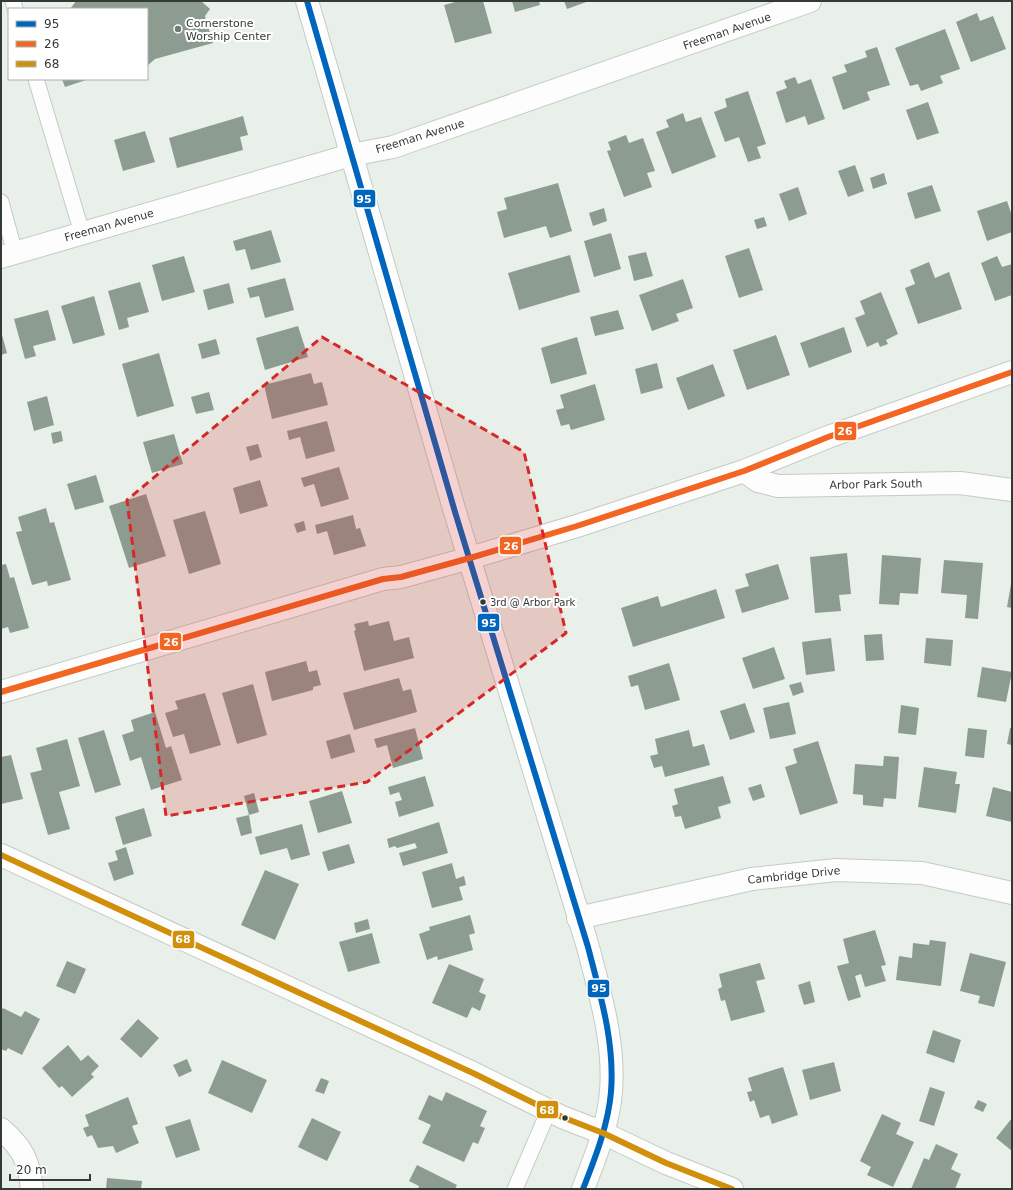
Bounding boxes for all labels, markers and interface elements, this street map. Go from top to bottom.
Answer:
legend [8,8,148,80]
street label: Freeman Avenue [681,10,773,53]
text: 95 [44,17,59,31]
place label: Cornerstone Worship Center [186,17,271,43]
marker: Cornerstone Worship Center [173,24,183,34]
text: 26 [44,37,59,51]
text: 68 [44,57,59,71]
street label: Freeman Avenue [374,117,466,156]
line badge: 95 [353,189,376,208]
text: 95 [356,193,372,206]
street label: Freeman Avenue [63,206,155,244]
line badge: 26 [834,421,857,441]
text: 26 [837,425,853,438]
street label: Arbor Park South [829,477,923,492]
line badge: 26 [499,536,522,555]
text: 26 [503,540,519,553]
marker: 3rd @ Arbor Park [478,597,488,607]
place label: 3rd @ Arbor Park [490,597,576,608]
line badge: 95 [477,613,500,632]
text: 95 [481,617,497,630]
line badge: 26 [159,632,182,651]
text: 26 [163,636,179,649]
street label: Cambridge Drive [747,864,841,887]
line badge: 68 [172,930,195,949]
text: 68 [175,933,191,946]
line badge: 95 [587,979,610,998]
text: 95 [591,982,607,995]
line badge: 68 [536,1100,559,1119]
text: 68 [539,1104,555,1117]
unlabelled marker [560,1113,570,1123]
scale bar [10,1156,90,1182]
text: 20 m [16,1163,47,1177]

